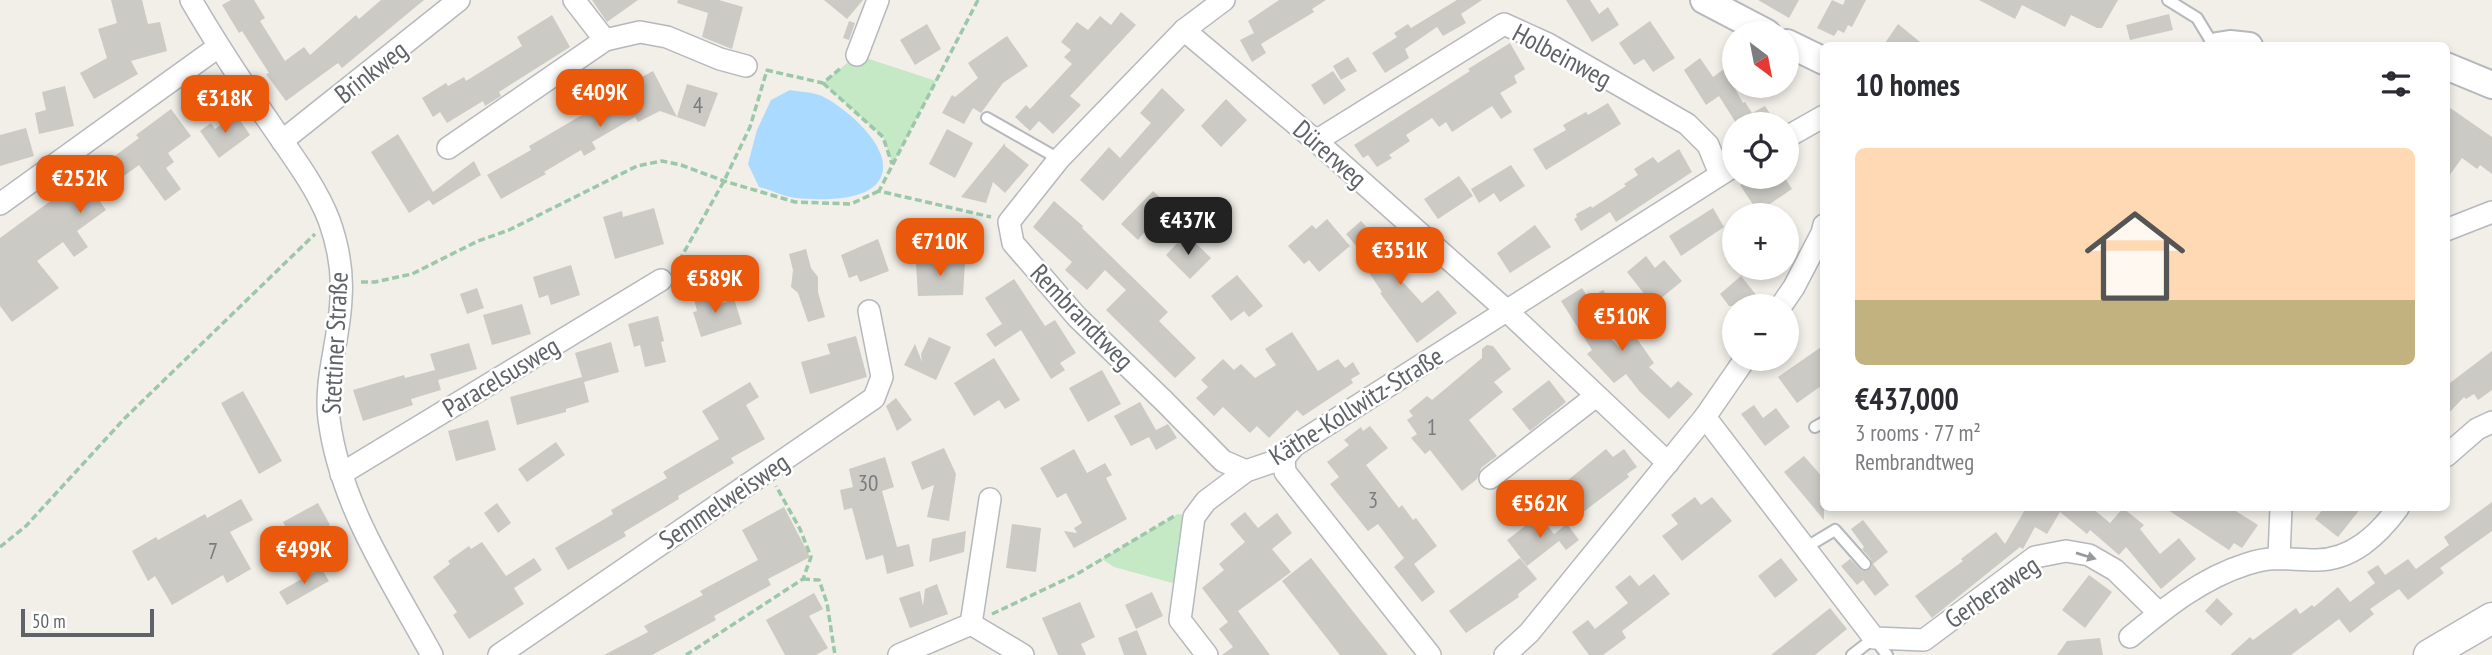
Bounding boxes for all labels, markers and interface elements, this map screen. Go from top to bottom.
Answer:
street label: Holbeinweg [1507,16,1617,95]
north arrow [1722,21,1799,98]
map controls [1722,21,1799,371]
street label: Brinkweg [328,33,414,110]
text: 10 homes [1855,65,1960,104]
icon: filters [2377,65,2415,103]
pin: €409K [551,69,649,129]
pin: €318K [176,76,274,135]
text: €409K [572,77,628,106]
text: €318K [197,83,253,112]
house number: 4 [693,90,703,119]
button: locate [1722,112,1799,189]
street label: Dürerweg [1287,113,1374,195]
pin: €252K [31,156,129,215]
text: €252K [52,163,108,192]
icon: home [2072,193,2198,319]
pin: €437K [1139,198,1237,257]
button: + [1722,203,1799,280]
text: €437K [1160,205,1216,234]
pin: €710K [891,218,989,278]
text: €710K [912,226,968,255]
pin: €351K [1351,228,1449,287]
text: €351K [1372,235,1428,264]
pin: €589K [666,256,764,315]
street label: Rembrandtweg [1024,257,1141,377]
text: €589K [687,263,743,292]
street label: Stettiner Straße [314,271,355,415]
pin: €510K [1573,294,1671,353]
button: − [1722,294,1799,371]
text: €510K [1594,301,1650,330]
street label: Paracelsusweg [436,329,565,424]
street label: Käthe-Kollwitz-Straße [1263,339,1449,472]
text: €437,000 [1855,379,1959,418]
house number: 1 [1427,412,1437,441]
text: 3 rooms · 77 m² [1855,418,1981,447]
street label: Semmelweisweg [652,445,795,556]
text: Rembrandtweg [1855,447,1974,476]
house number: 30 [858,468,878,497]
pin: €562K [1491,480,1589,540]
house number: 3 [1368,485,1378,514]
text: €562K [1512,488,1568,517]
pin: €499K [255,526,353,586]
text: €499K [276,534,332,563]
house number: 7 [208,536,218,565]
street label: Gerberaweg [1938,548,2045,635]
one-way arrow [2075,552,2096,562]
scale bar [21,606,154,638]
text: 50 m [32,609,66,633]

